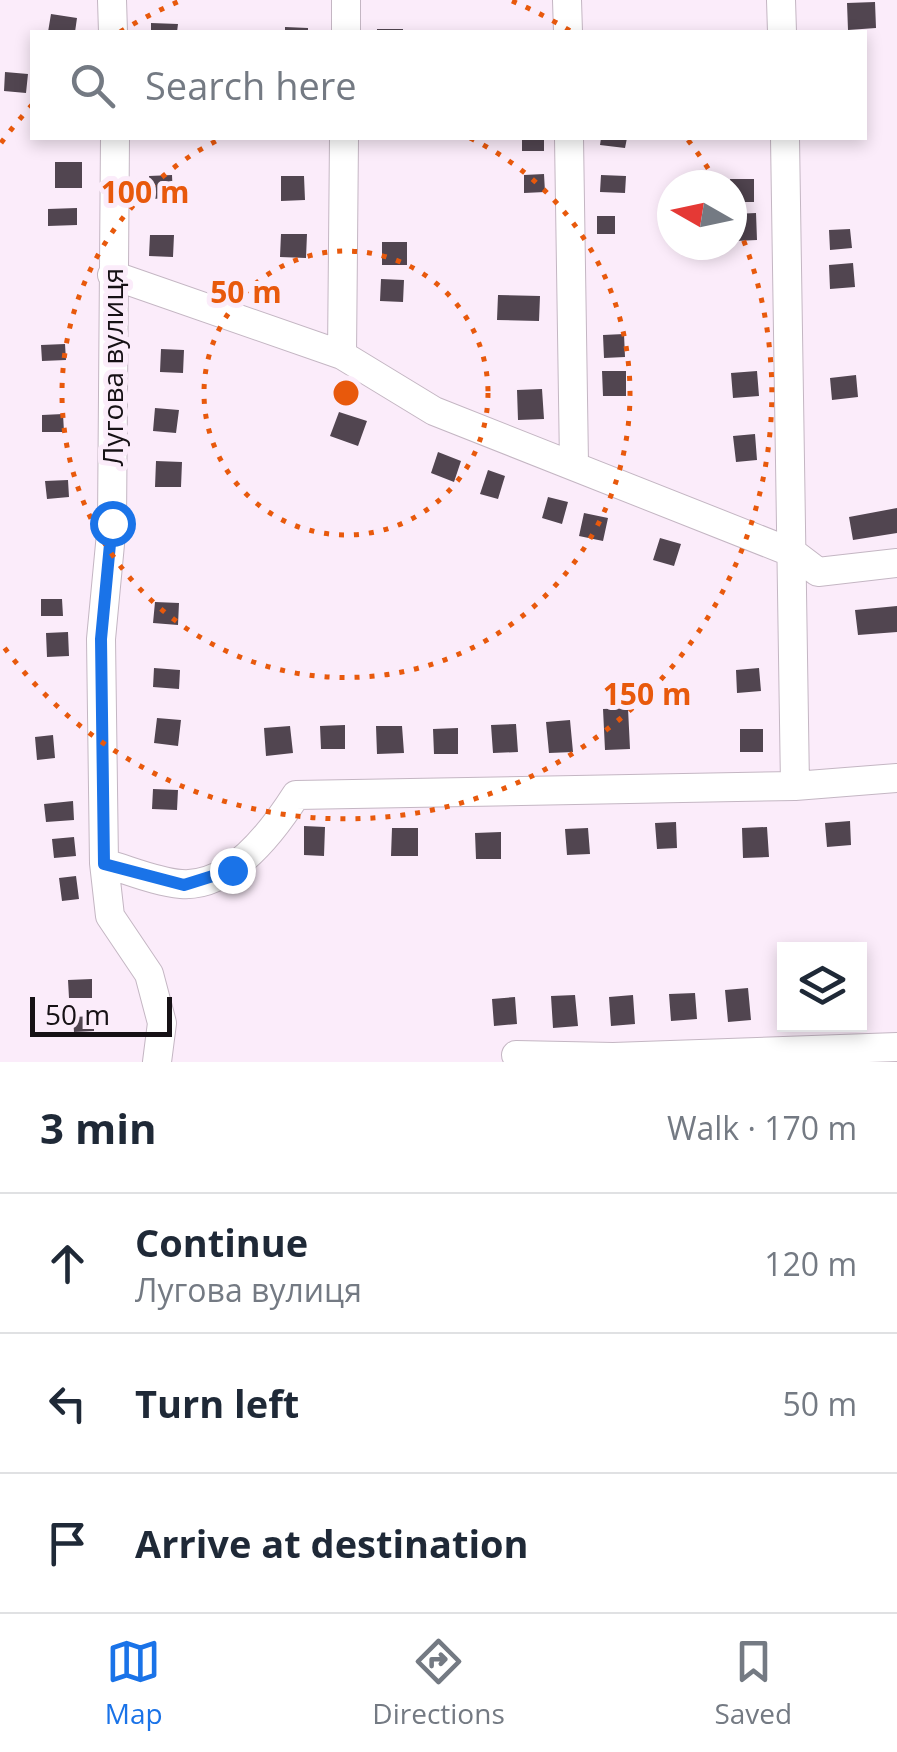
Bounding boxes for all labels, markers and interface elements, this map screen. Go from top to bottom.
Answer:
search box [30,30,867,140]
icon: search [65,58,120,113]
text: Search here [145,59,357,111]
north arrow [657,170,747,260]
text: 100 m [101,171,189,212]
street label: Лугова вулиця [93,268,131,466]
text: 50 m [210,271,282,312]
centre of rings [328,375,364,411]
route start [90,501,136,547]
text: 150 m [603,673,691,714]
route end [210,848,256,894]
map controls [777,942,867,1032]
button: layers [777,942,867,1032]
scale bar [30,992,172,1036]
text: 50 m [45,995,110,1033]
text: 3 min [40,1099,157,1156]
text: Walk · 170 m [667,1106,857,1149]
text: Continue [135,1216,308,1268]
icon: ahead [40,1236,95,1291]
text: 120 m [764,1242,857,1285]
text: Лугова вулиця [135,1268,362,1311]
icon: left [40,1376,95,1431]
text: Turn left [135,1377,299,1429]
text: 50 m [782,1382,857,1425]
icon: arrive [40,1516,95,1571]
text: Arrive at destination [135,1517,529,1569]
tab: Map [105,1634,163,1732]
tab: Directions [372,1634,505,1732]
tab: Saved [714,1634,792,1732]

